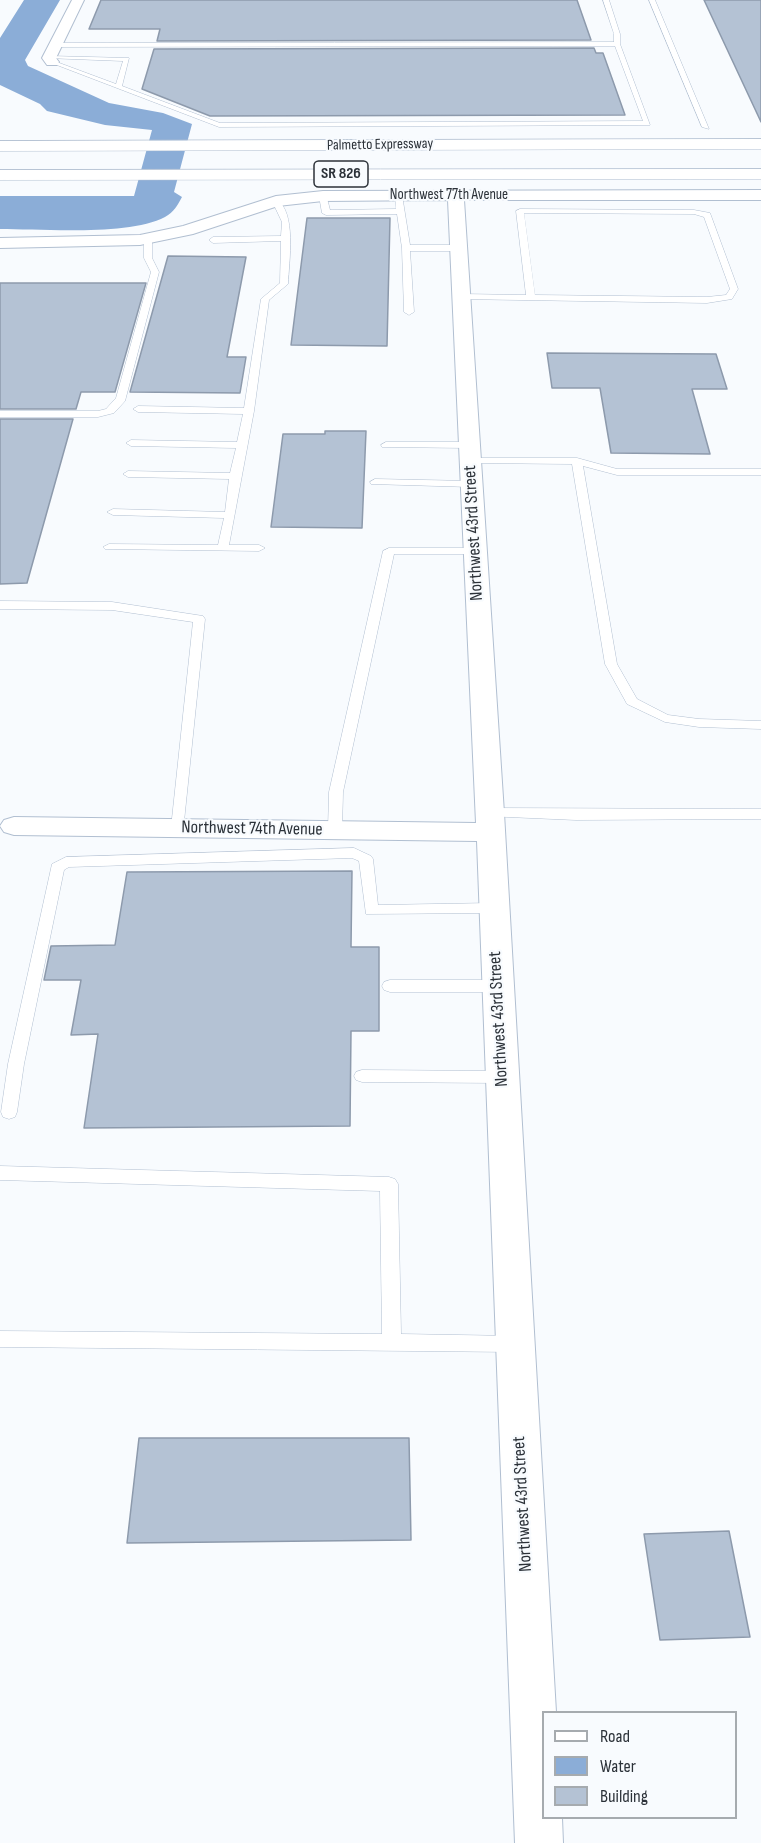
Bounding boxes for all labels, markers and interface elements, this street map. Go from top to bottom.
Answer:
street label: Palmetto Expressway [327,135,433,155]
road number: SR 826 [314,161,368,187]
street label: Northwest 77th Avenue [390,186,508,204]
street label: Northwest 43rd Street [460,465,488,601]
street label: Northwest 74th Avenue [181,817,323,841]
street label: Northwest 43rd Street [485,951,513,1087]
street label: Northwest 43rd Street [509,1436,537,1572]
legend [542,1711,737,1819]
text: Road [600,1726,630,1747]
text: Water [600,1756,636,1777]
text: Building [600,1786,648,1807]

